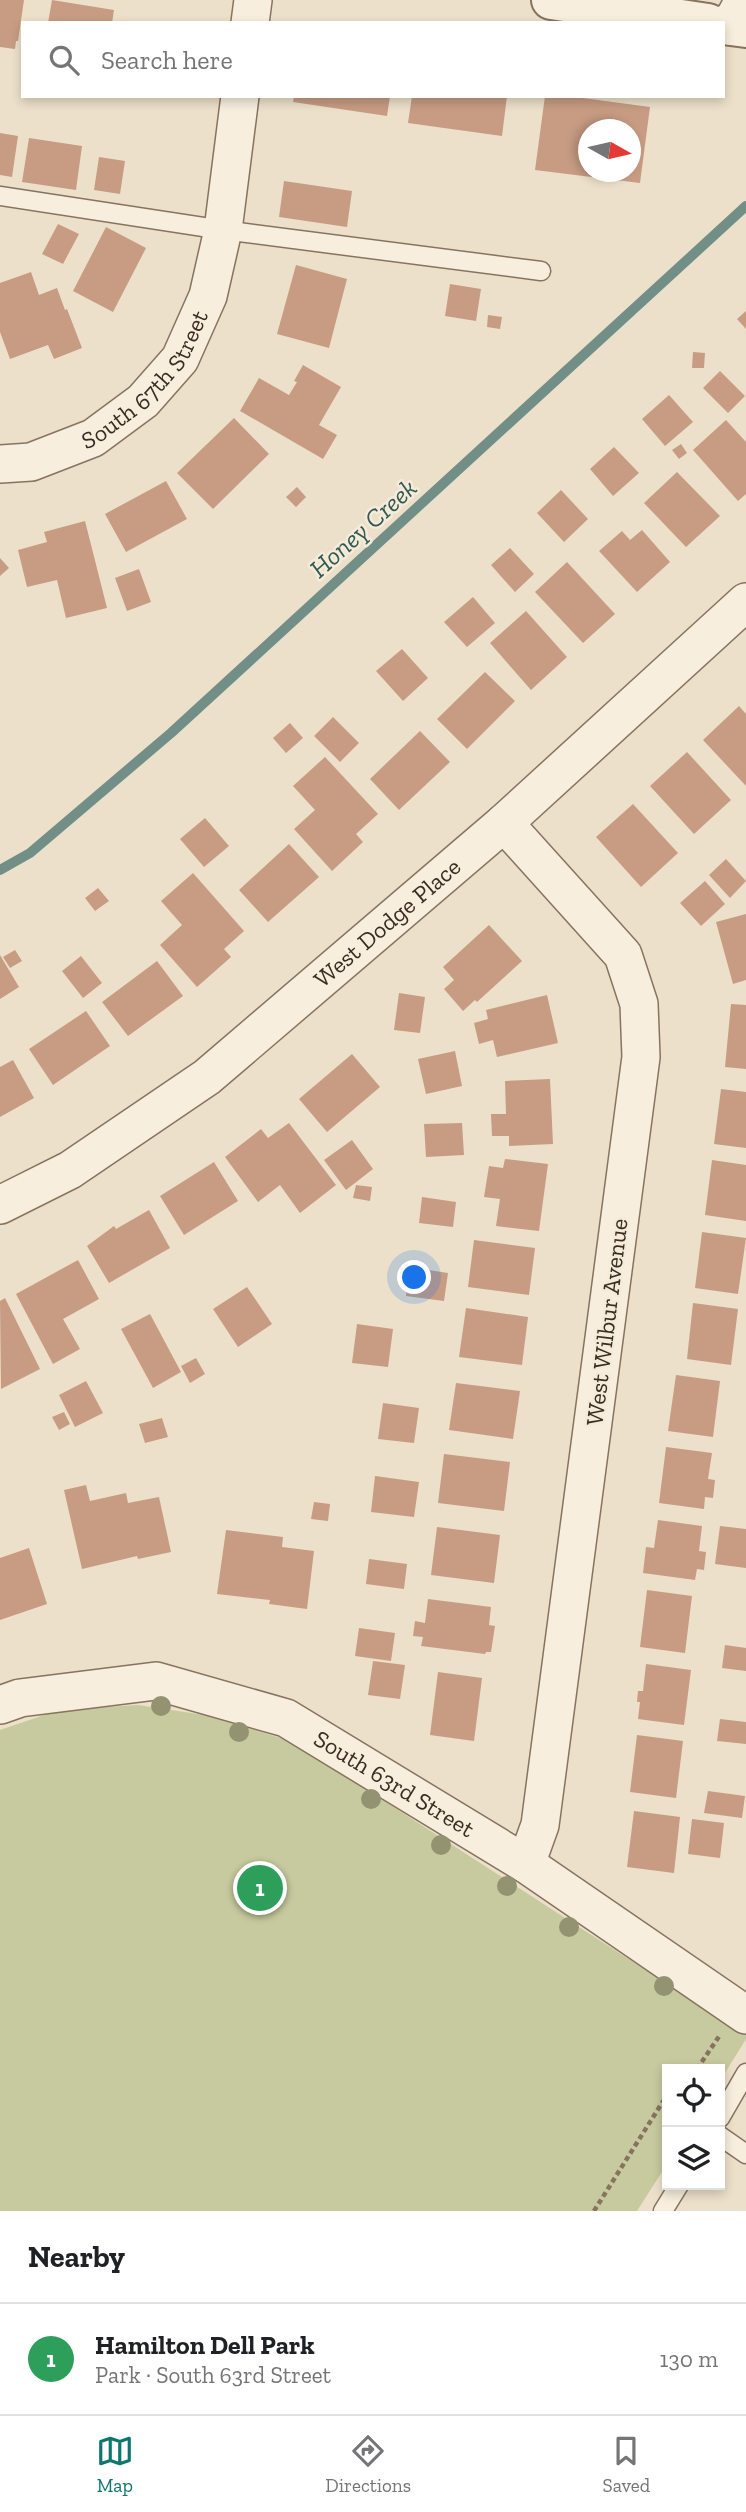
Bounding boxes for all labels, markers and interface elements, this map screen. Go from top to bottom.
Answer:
search box [21,21,725,98]
icon: search [45,41,83,79]
text: Search here [101,44,233,76]
north arrow [578,119,641,182]
street label: South 67th Street [77,305,214,455]
water label: Honey Creek [303,472,423,584]
street label: West Dodge Place [308,852,466,993]
street label: West Wilbur Avenue [579,1217,634,1427]
your location [397,1260,431,1294]
street label: South 63rd Street [309,1724,480,1843]
pin: 1 [237,1862,283,1914]
map controls [662,2064,725,2190]
button: locate [662,2064,725,2127]
button: layers [662,2127,725,2190]
text: Nearby [28,2239,125,2275]
text: Hamilton Dell Park [95,2329,315,2361]
text: 1 [46,2345,56,2373]
text: 130 m [660,2345,718,2373]
text: Park · South 63rd Street [95,2361,331,2389]
tab: Map [96,2432,134,2497]
tab: Directions [325,2432,411,2497]
tab: Saved [603,2432,650,2497]

